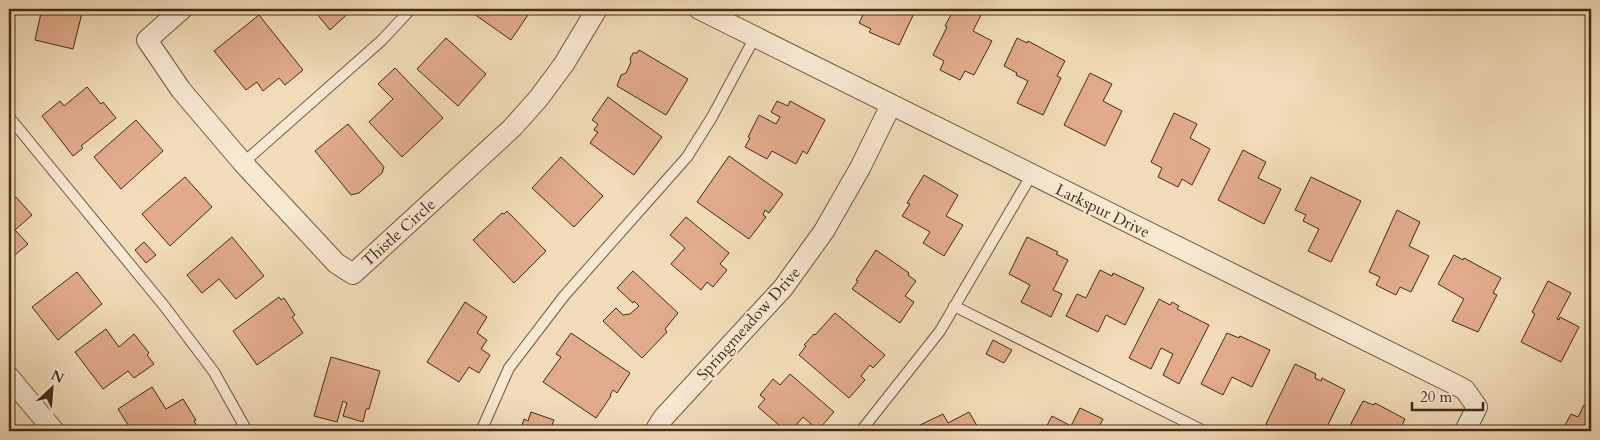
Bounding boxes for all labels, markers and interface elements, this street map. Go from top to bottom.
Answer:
street label: Larkspur Drive [1052,179,1153,243]
street label: Thistle Circle [357,194,440,272]
street label: Springmeadow Drive [692,262,806,385]
north arrow [28,362,78,412]
text: N [48,366,67,388]
scale bar [1412,380,1484,412]
text: 20 m [1420,387,1452,407]

